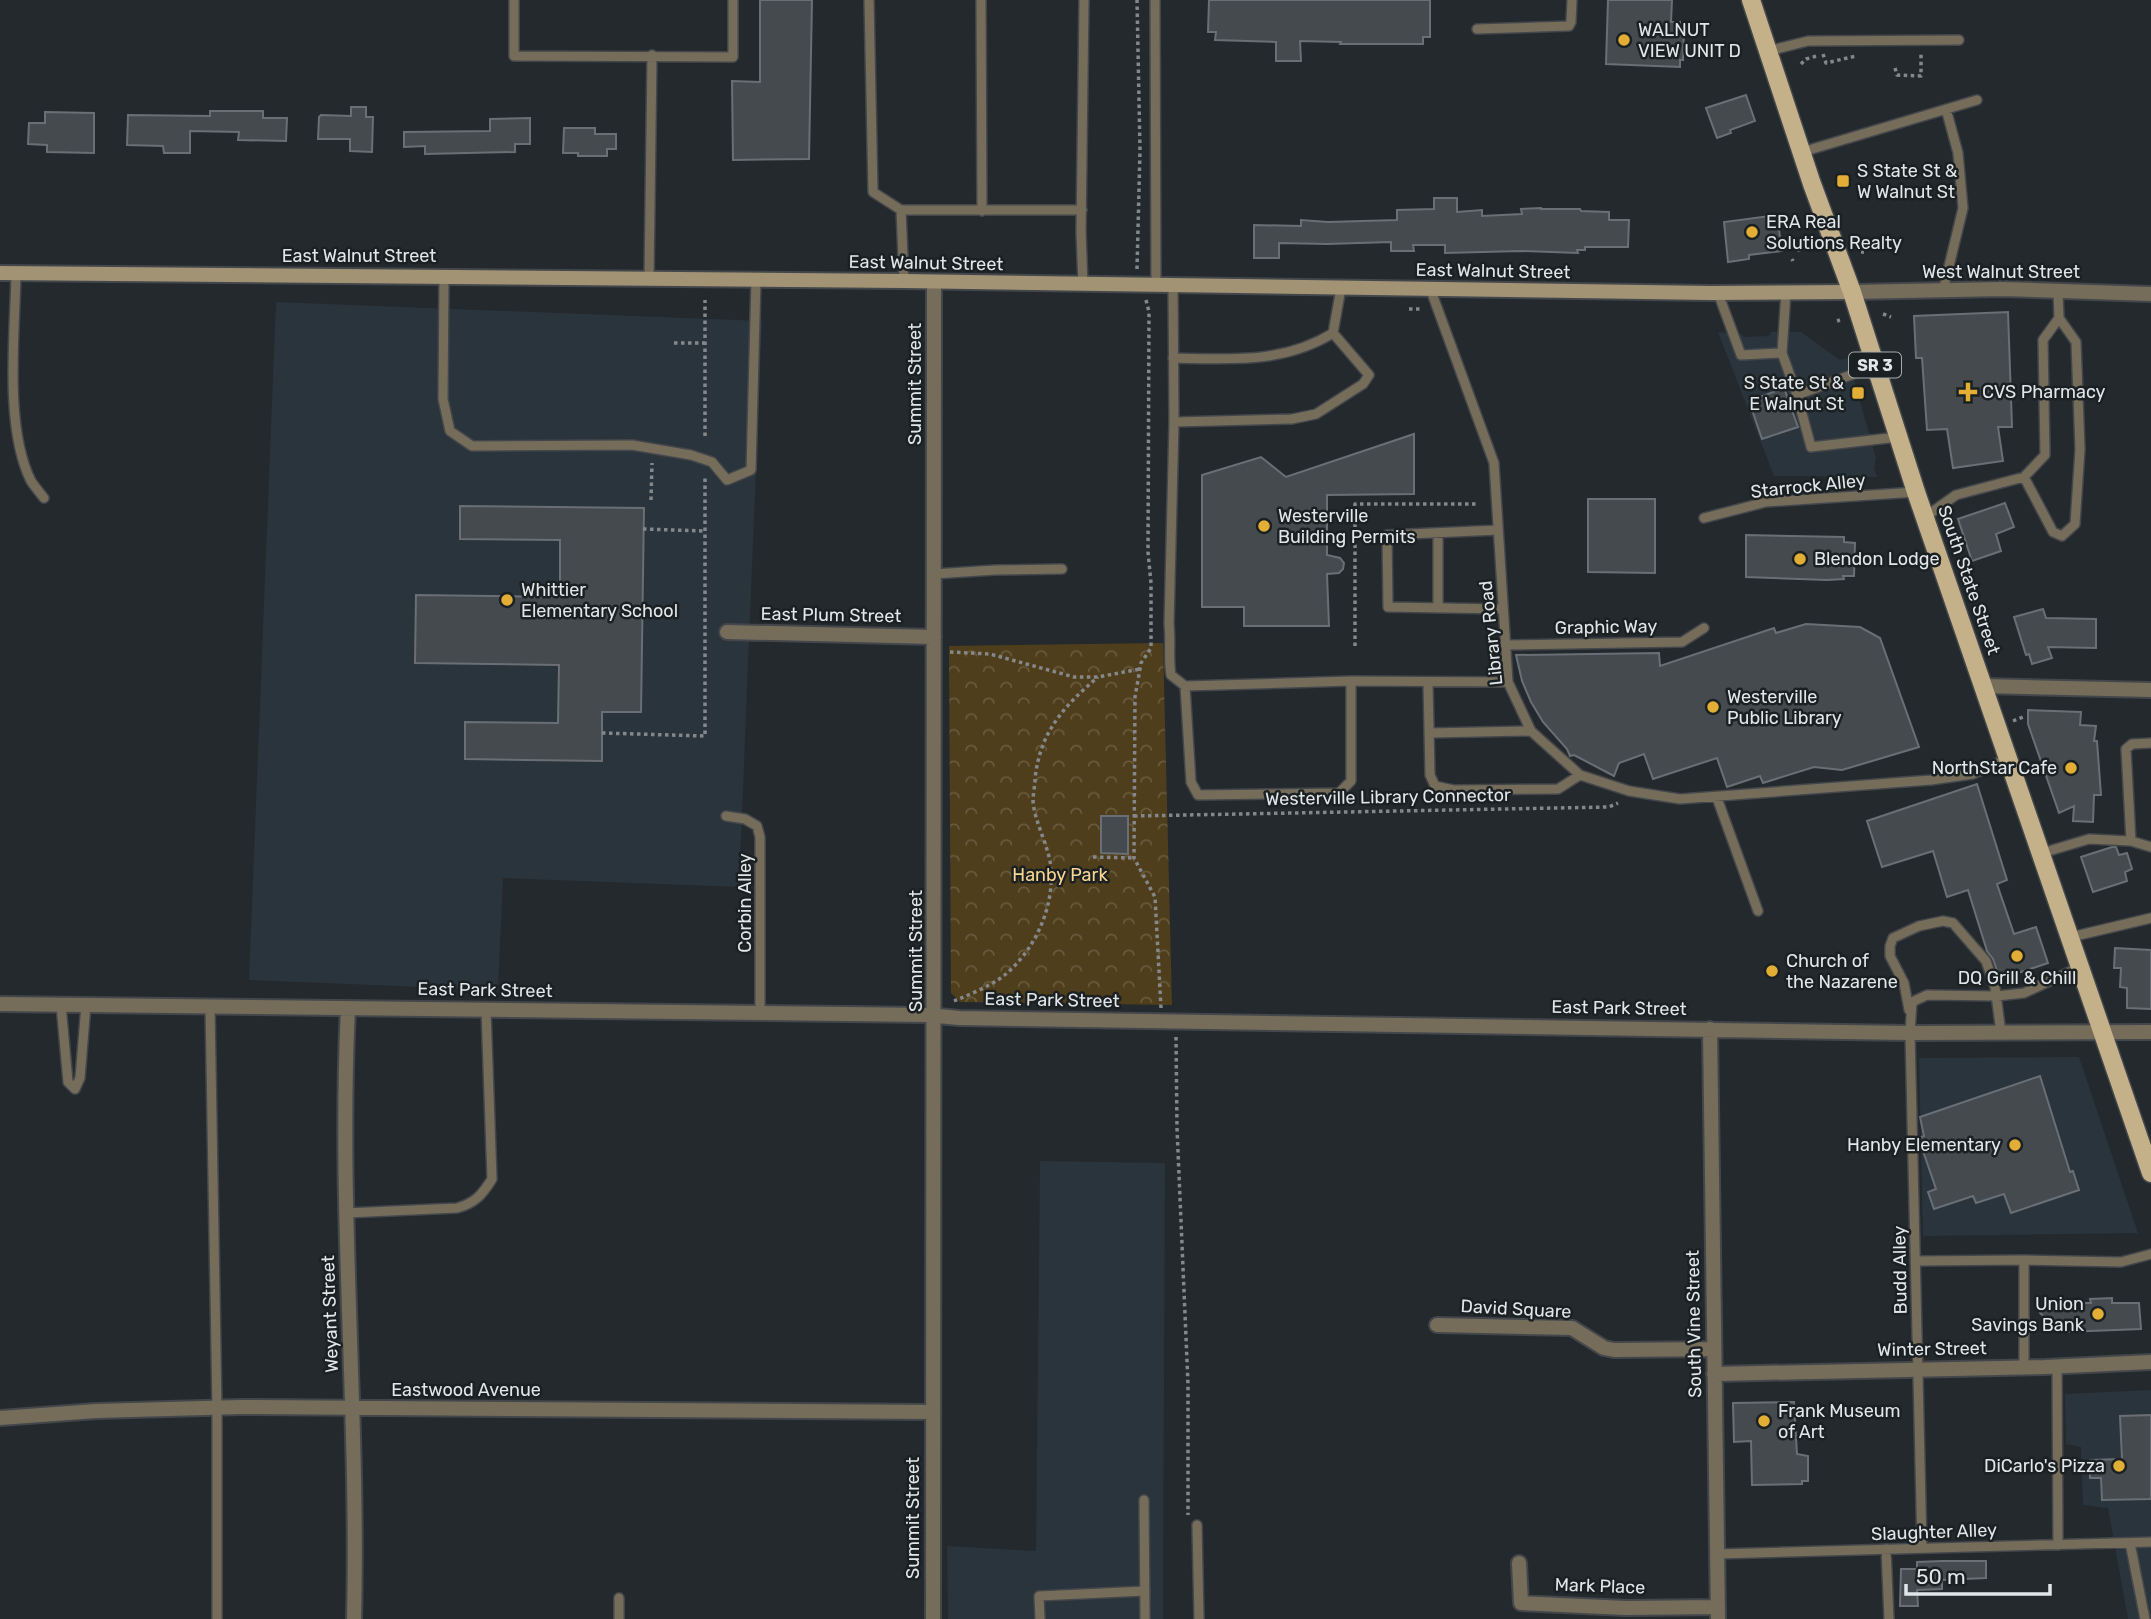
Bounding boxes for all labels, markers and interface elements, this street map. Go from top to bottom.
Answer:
place label: WALNUT VIEW UNIT D [1638,19,1741,62]
marker: WALNUT VIEW UNIT D [1616,32,1632,48]
place label: S State St & W Walnut St [1857,160,1958,203]
marker: S State St & W Walnut St [1835,173,1851,189]
place label: ERA Real Solutions Realty [1766,211,1902,254]
marker: ERA Real Solutions Realty [1744,224,1760,240]
street label: East Walnut Street [282,245,436,267]
street label: East Walnut Street [848,251,1004,275]
street label: East Walnut Street [1415,259,1571,283]
street label: West Walnut Street [1922,261,2080,283]
street label: Summit Street [904,323,926,445]
road number: SR 3 [1849,352,1901,378]
place label: S State St & E Walnut St [1744,372,1845,415]
place label: CVS Pharmacy [1982,381,2106,403]
marker: CVS Pharmacy [1960,384,1976,400]
marker: S State St & E Walnut St [1850,385,1866,401]
street label: Starrock Alley [1749,469,1867,503]
street label: South State Street [1933,502,2005,658]
place label: Westerville Building Permits [1278,505,1416,548]
marker: Westerville Building Permits [1256,518,1272,534]
place label: Blendon Lodge [1814,548,1940,570]
marker: Blendon Lodge [1792,551,1808,567]
place label: Whittier Elementary School [521,579,678,622]
street label: Library Road [1475,580,1507,686]
marker: Whittier Elementary School [499,592,515,608]
street label: East Plum Street [760,603,902,627]
street label: Graphic Way [1554,615,1658,639]
place label: Westerville Public Library [1727,686,1842,729]
marker: Westerville Public Library [1705,699,1721,715]
place label: NorthStar Cafe [1932,757,2057,779]
marker: NorthStar Cafe [2063,760,2079,776]
street label: Westerville Library Connector [1265,784,1511,810]
street label: Corbin Alley [734,853,756,953]
park label: Hanby Park [1012,864,1108,886]
street label: Summit Street [905,890,927,1012]
marker: DQ Grill & Chill [2009,948,2025,964]
place label: Church of the Nazarene [1786,950,1898,993]
marker: Church of the Nazarene [1764,963,1780,979]
place label: DQ Grill & Chill [1958,967,2076,989]
street label: East Park Street [417,978,553,1002]
street label: East Park Street [984,988,1120,1012]
street label: East Park Street [1551,996,1687,1020]
place label: Hanby Elementary [1847,1134,2001,1156]
marker: Hanby Elementary [2007,1137,2023,1153]
street label: Budd Alley [1888,1225,1912,1315]
street label: South Vine Street [1682,1250,1706,1398]
street label: Weyant Street [317,1255,343,1373]
place label: Union Savings Bank [1971,1293,2085,1336]
street label: David Square [1460,1295,1572,1323]
marker: Union Savings Bank [2090,1306,2106,1322]
street label: Winter Street [1877,1337,1987,1361]
street label: Eastwood Avenue [391,1379,541,1401]
place label: Frank Museum of Art [1778,1400,1901,1443]
marker: Frank Museum of Art [1756,1413,1772,1429]
place label: DiCarlo's Pizza [1984,1455,2105,1477]
street label: Summit Street [902,1457,924,1579]
marker: DiCarlo's Pizza [2111,1458,2127,1474]
street label: Slaughter Alley [1871,1519,1997,1545]
scale bar [1906,1552,2050,1596]
text: 50 m [1916,1564,1966,1589]
street label: Mark Place [1554,1573,1646,1599]

